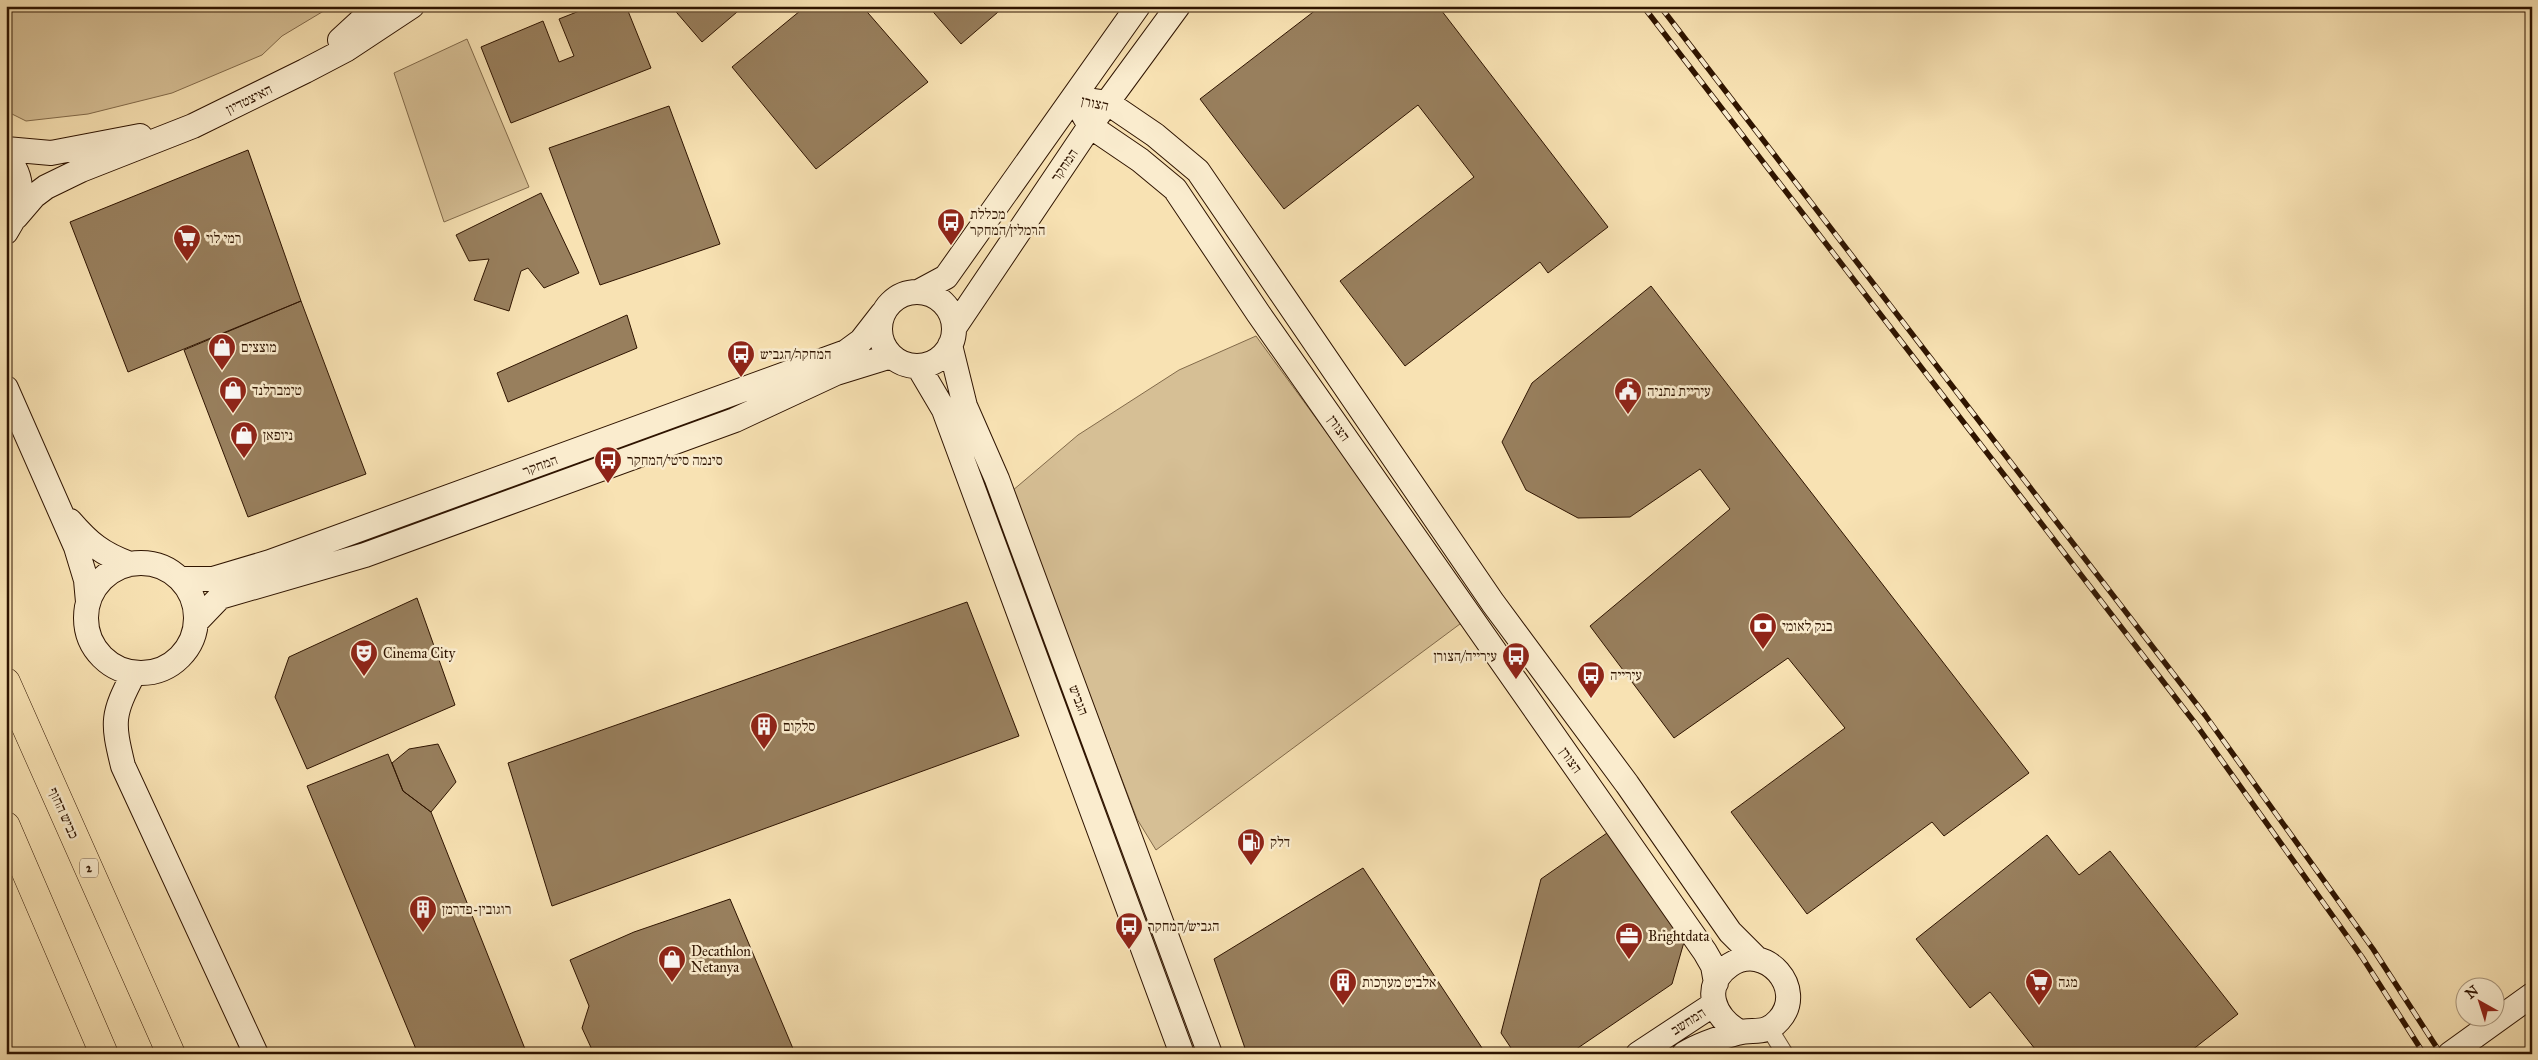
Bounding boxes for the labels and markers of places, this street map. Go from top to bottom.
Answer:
place label: מכללת הרמלין/המחקר [970,206,1045,239]
bus stop icon: מכללת הרמלין/המחקר [936,207,966,246]
supermarket icon: רמי לוי [172,223,202,262]
place label: רמי לוי [206,230,241,247]
shop icon: מוצצים [207,332,237,371]
place label: מוצצים [241,339,277,356]
bus stop icon: המחקר/הגביש [726,339,756,378]
place label: המחקר/הגביש [760,346,831,363]
shop icon: טימברלנד [218,375,248,414]
public building icon: עיריית נתניה [1613,376,1643,415]
place label: טימברלנד [252,382,302,399]
place label: עיריית נתניה [1647,383,1711,400]
shop icon: ניופאן [229,420,259,459]
place label: ניופאן [263,427,293,444]
bus stop icon: סינמה סיטי/המחקר [593,445,623,484]
place label: סינמה סיטי/המחקר [627,452,723,469]
bank icon: בנק לאומי [1748,611,1778,650]
place label: בנק לאומי [1782,618,1833,635]
theatre icon: Cinema City [349,638,379,677]
bus stop icon: עירייה/הצורן [1501,641,1531,680]
place label: Cinema City [383,645,456,662]
place label: עירייה/הצורן [1433,648,1497,665]
bus stop icon: עירייה [1576,660,1606,699]
place label: עירייה [1610,667,1642,684]
building icon: סלקום [749,711,779,750]
place label: סלקום [783,718,815,735]
fuel station icon: דלק [1236,827,1266,866]
place label: דלק [1270,834,1290,851]
building icon: רוגובין-פדרמן [408,894,438,933]
place label: רוגובין-פדרמן [442,901,511,918]
bus stop icon: הגביש/המחקר [1114,911,1144,950]
place label: הגביש/המחקר [1148,918,1219,935]
office icon: Brightdata [1614,921,1644,960]
place label: Brightdata [1648,928,1709,945]
place label: Decathlon Netanya [691,943,751,976]
shop icon: Decathlon Netanya [657,944,687,983]
building icon: אלביט מערכות [1328,967,1358,1006]
supermarket icon: מגה [2024,967,2054,1006]
place label: אלביט מערכות [1362,974,1436,991]
place label: מגה [2058,974,2078,991]

